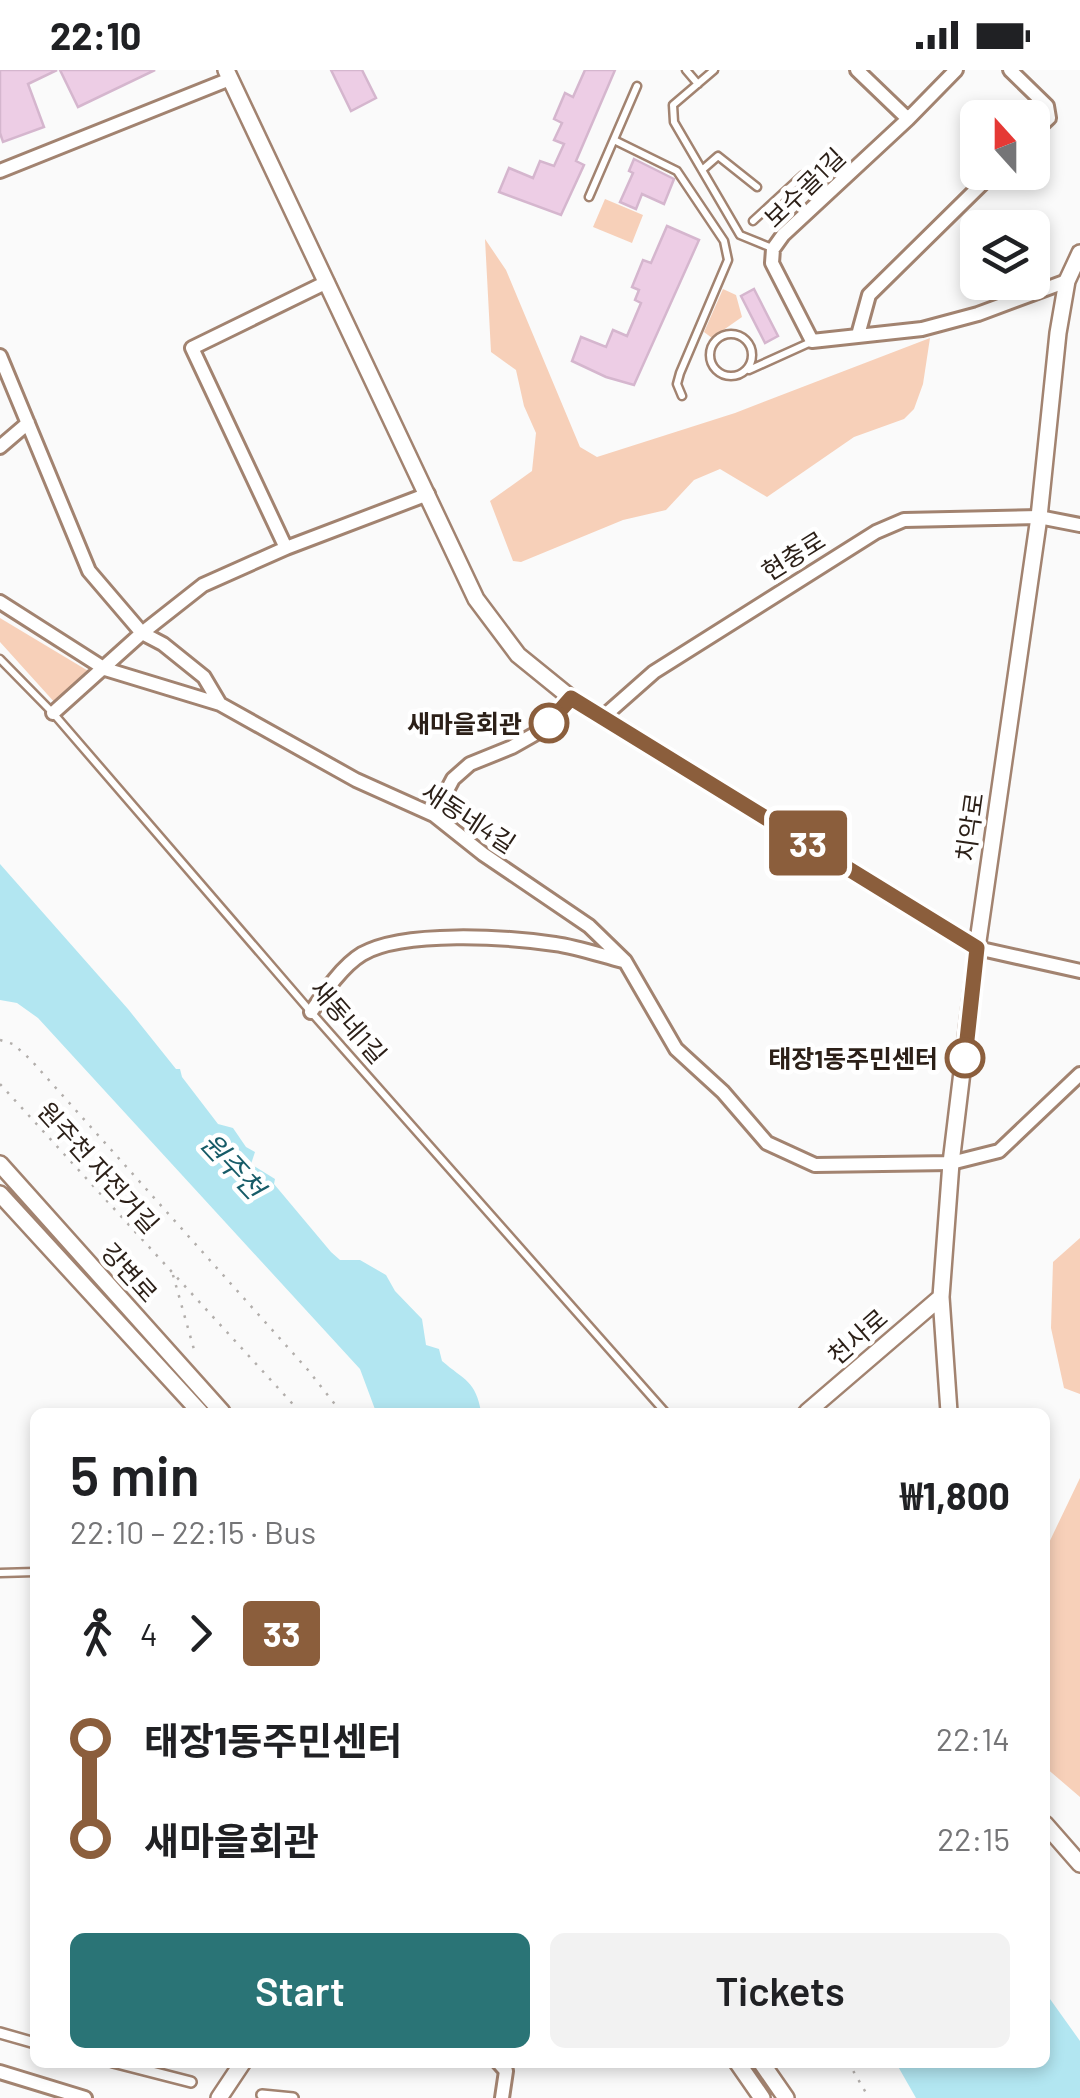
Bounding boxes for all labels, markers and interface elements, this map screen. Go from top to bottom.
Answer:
text: 22:10 [50,12,142,58]
north arrow [960,100,1050,190]
map controls [960,100,1050,300]
street label: 보수골1길 [757,141,851,233]
button: layers [960,210,1050,300]
street label: 현충로 [756,524,830,586]
marker: 새마을회관 [530,704,568,742]
place label: 새마을회관 [407,708,522,738]
street label: 새동네4길 [416,776,522,858]
street label: 치악로 [949,791,989,863]
line badge: 33 [763,810,853,876]
text: 33 [789,822,827,864]
street label: 새동네1길 [305,973,393,1069]
marker: 태장1동주민센터 [946,1039,984,1077]
place label: 태장1동주민센터 [768,1043,938,1073]
street label: 원주천 자전거길 [32,1095,166,1239]
water label: 원주천 [194,1125,274,1207]
street label: 강변로 [96,1236,164,1308]
street label: 천사로 [821,1302,893,1370]
text: 5 min [70,1441,200,1507]
text: ₩1,800 [900,1472,1010,1518]
text: 22:10 – 22:15 · Bus [70,1512,316,1550]
icon: walk [70,1606,125,1661]
icon: forward [173,1606,228,1661]
text: 33 [263,1612,300,1654]
text: 4 [140,1614,158,1652]
text: 태장1동주민센터 [144,1717,402,1763]
text: 22:14 [936,1719,1010,1757]
text: 새마을회관 [144,1817,319,1863]
text: 22:15 [937,1819,1010,1857]
button: Start [70,1933,530,2048]
button: Tickets [550,1933,1010,2048]

